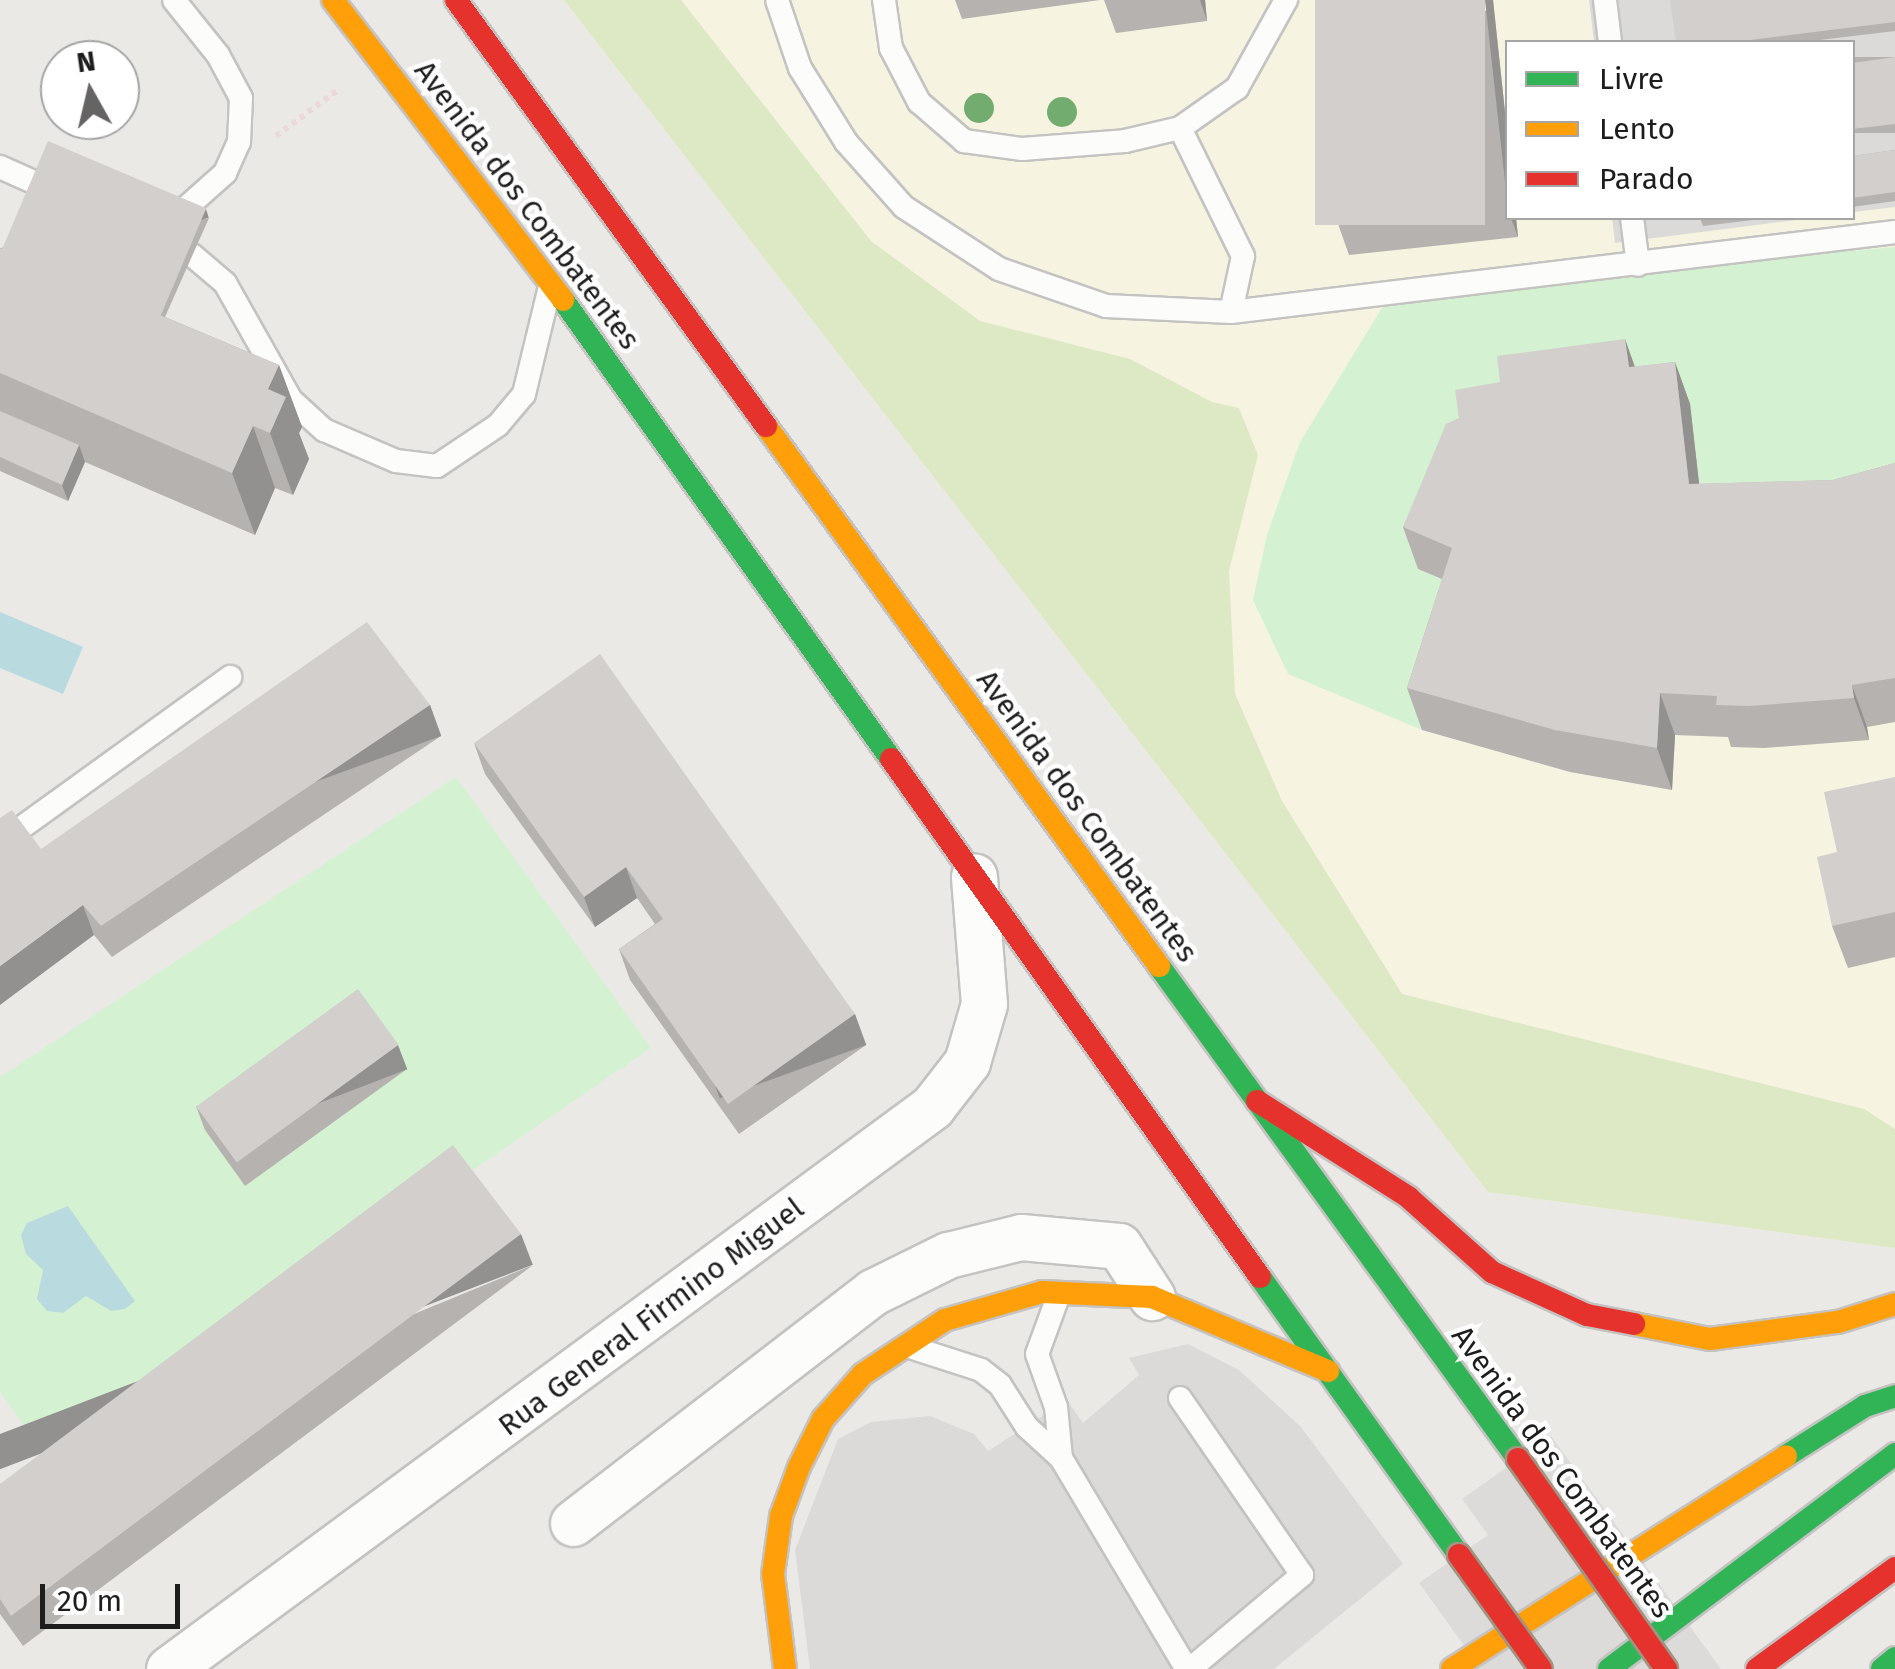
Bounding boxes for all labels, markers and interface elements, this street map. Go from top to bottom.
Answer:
north arrow [40,40,140,140]
legend [1505,40,1855,220]
text: N [75,44,98,79]
street label: Avenida dos Combatentes [407,54,647,356]
text: Livre [1599,61,1664,97]
text: Lento [1599,111,1675,147]
text: Parado [1599,161,1693,197]
street label: Avenida dos Combatentes [969,663,1205,969]
street label: Rua General Firmino Miguel [491,1190,811,1444]
street label: Avenida dos Combatentes [1444,1319,1680,1625]
scale bar [45,1564,185,1626]
text: 20 m [57,1583,122,1619]

